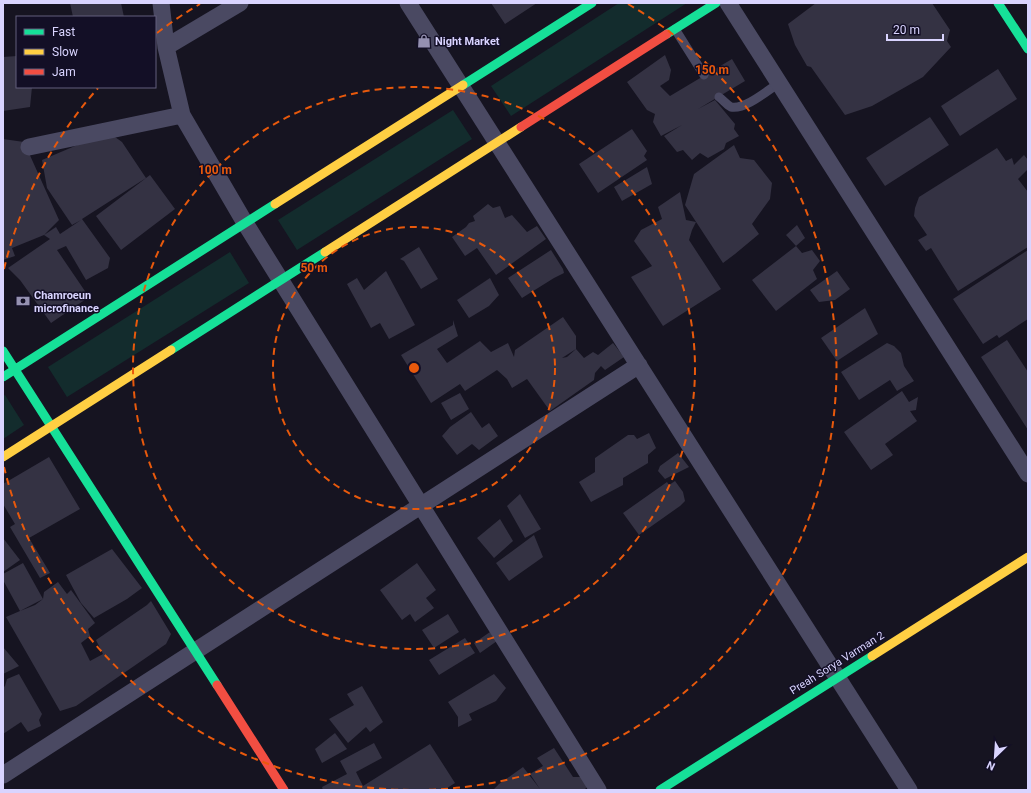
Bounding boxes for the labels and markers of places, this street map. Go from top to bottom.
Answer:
shop icon: Night Market [416,33,432,49]
place label: Night Market [435,35,500,48]
place label: Chamroeun microfinance [34,289,99,315]
bank icon: Chamroeun microfinance [15,293,31,309]
centre of rings [407,361,421,375]

